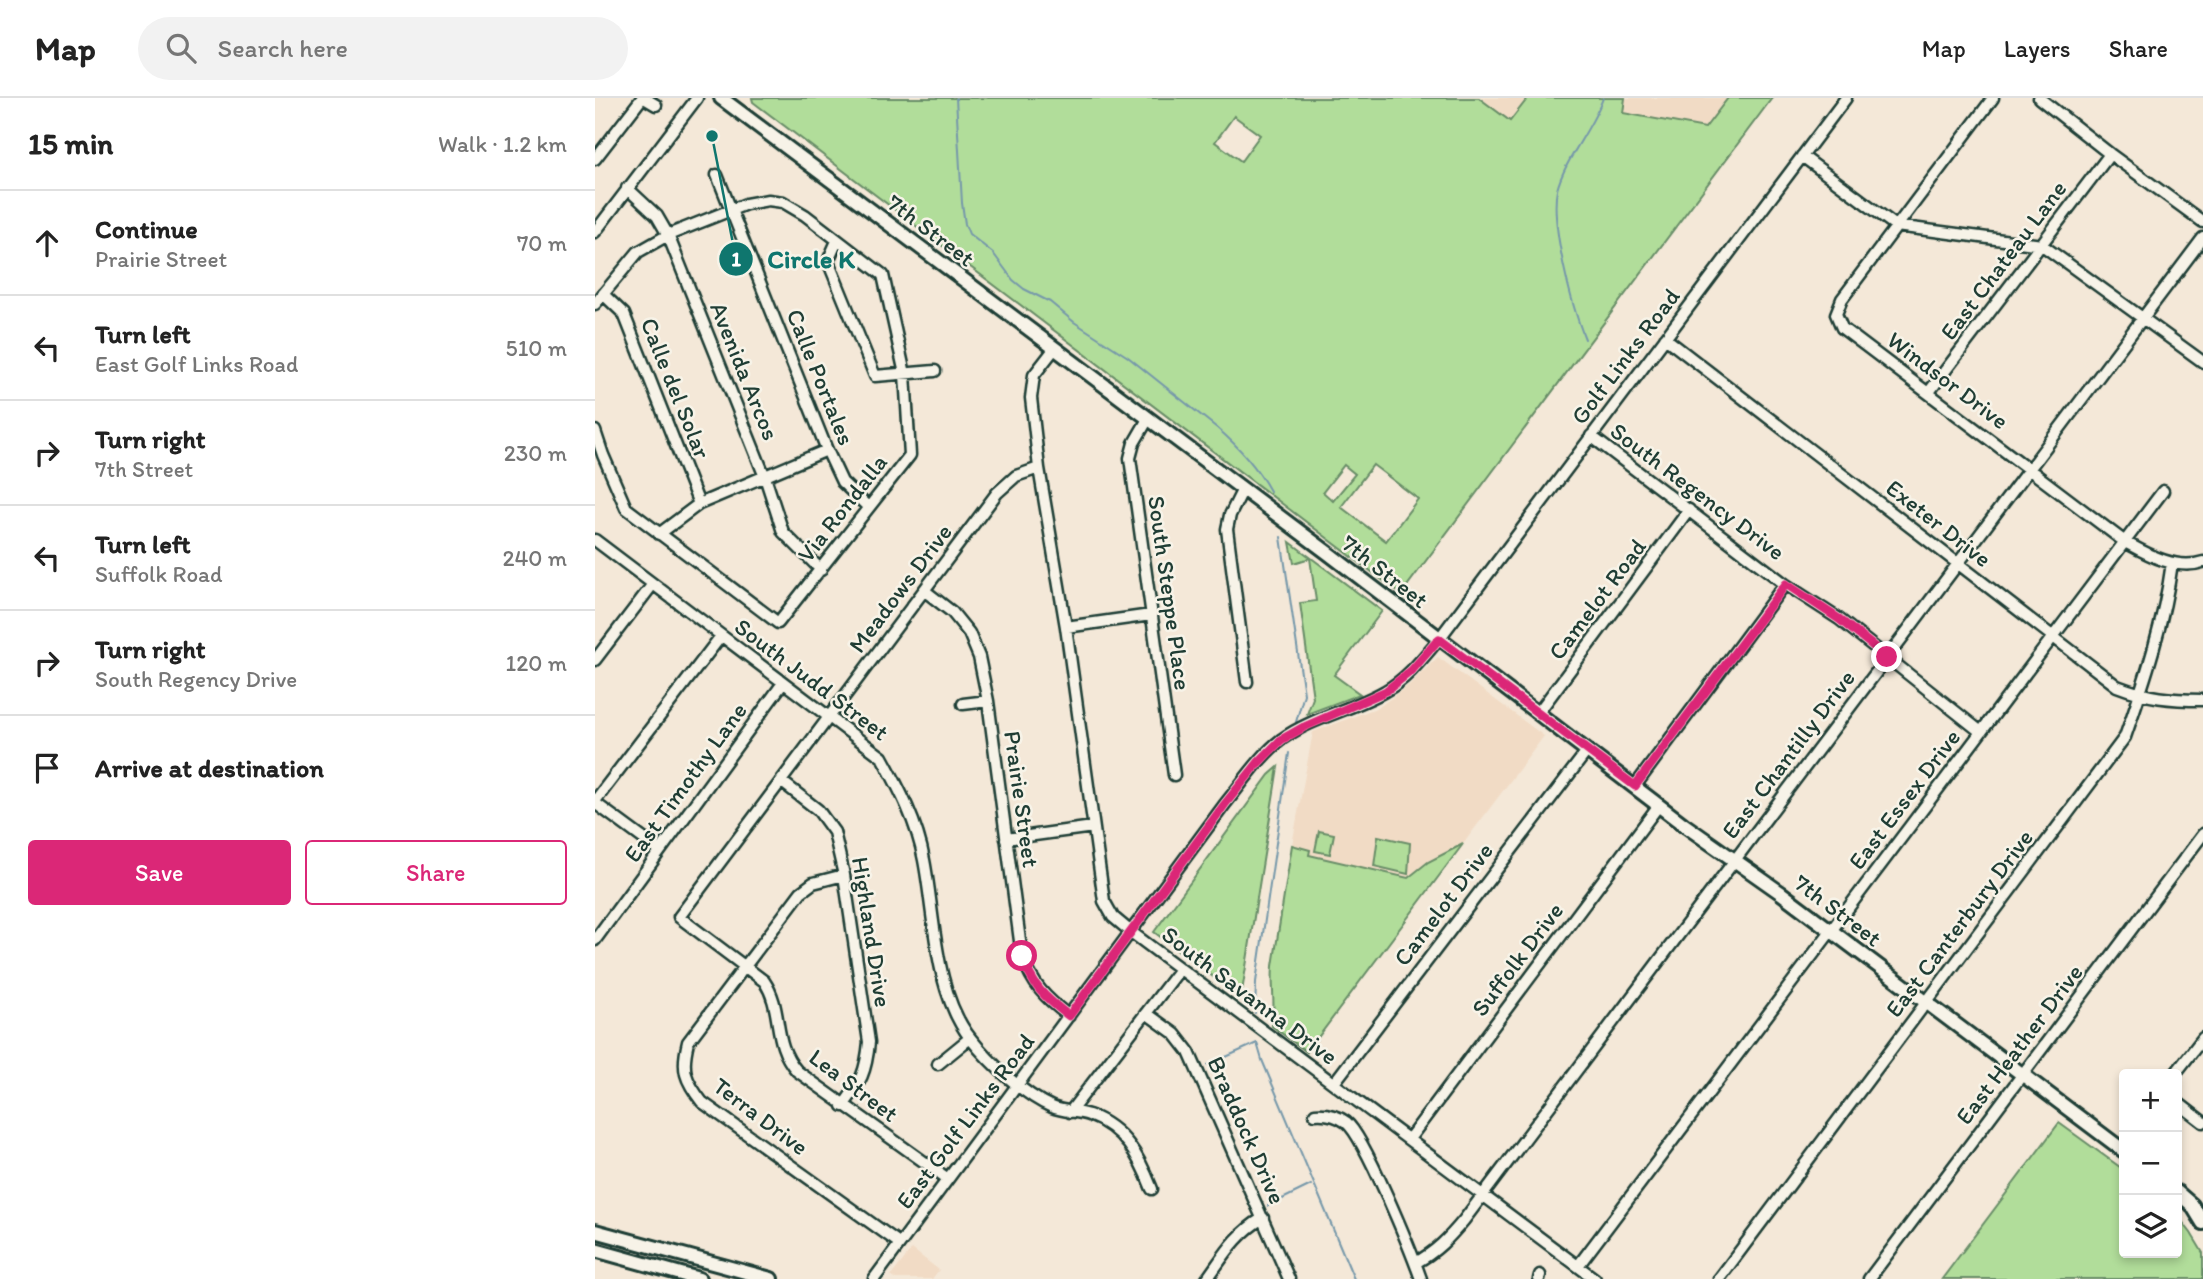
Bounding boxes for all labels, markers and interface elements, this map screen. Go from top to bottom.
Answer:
search box [138,17,628,80]
text: Map [35,29,96,68]
icon: search [162,29,200,67]
text: Search here [218,32,348,64]
text: Map [1922,34,1966,63]
text: Layers [2004,34,2071,63]
text: Share [2109,34,2168,63]
text: 15 min [28,125,113,162]
text: Walk · 1.2 km [438,130,567,158]
street label: East Chateau Lane [1934,175,2072,345]
street label: 7th Street [881,188,981,272]
text: Continue [95,213,198,245]
icon: ahead [28,224,66,262]
text: 70 m [517,229,567,257]
callout: Circle K [718,235,869,282]
text: Circle K [767,243,855,275]
text: Prairie Street [95,245,227,273]
text: 1 [731,246,741,271]
street label: Golf Links Road [1564,282,1686,430]
street label: Avenida Arcos [704,298,786,444]
street label: Calle Portales [781,305,861,449]
street label: Calle del Solar [635,313,718,463]
text: Turn left [95,318,191,350]
street label: Windsor Drive [1882,325,2014,435]
icon: left [28,329,66,367]
text: 510 m [506,334,567,362]
text: East Golf Links Road [95,350,298,378]
street label: South Regency Drive [1605,416,1791,566]
text: Turn right [95,423,206,455]
icon: right [28,434,66,472]
text: 230 m [504,439,567,467]
street label: Via Rondalla [791,448,893,568]
text: 7th Street [95,455,193,483]
street label: Exeter Drive [1881,473,1997,573]
street label: South Steppe Place [1142,494,1198,692]
street label: Meadows Drive [842,518,958,658]
text: Turn left [95,528,191,560]
street label: 7th Street [1336,528,1434,614]
street label: Camelot Road [1542,533,1652,665]
icon: left [28,539,66,577]
text: 240 m [502,544,567,572]
text: Suffolk Road [95,560,223,588]
street label: South Judd Street [729,612,895,746]
text: Turn right [95,633,206,665]
route end [1871,641,1902,672]
icon: right [28,644,66,682]
text: 120 m [506,649,567,677]
street label: East Chantilly Drive [1715,664,1861,844]
text: South Regency Drive [95,665,297,693]
street label: East Timothy Lane [617,696,753,868]
street label: East Essex Drive [1842,723,1966,875]
street label: Prairie Street [998,729,1046,869]
icon: arrive [28,749,66,787]
text: Arrive at destination [95,752,324,784]
street label: East Canterbury Drive [1879,823,2039,1023]
street label: Camelot Drive [1387,837,1499,971]
button: Save [28,840,291,905]
button: Share [305,840,567,905]
street label: Highland Drive [846,855,898,1009]
street label: 7th Street [1788,868,1888,952]
street label: Suffolk Drive [1465,896,1569,1022]
street label: South Savanna Drive [1156,919,1344,1071]
route start [1006,940,1037,971]
street label: East Heather Drive [1949,958,2089,1130]
street label: East Golf Links Road [890,1027,1040,1214]
street label: Lea Street [804,1042,904,1128]
street label: Braddock Drive [1202,1052,1292,1208]
map controls [2119,1069,2182,1258]
button: + [2119,1069,2182,1132]
street label: Terra Drive [708,1071,814,1161]
button: − [2119,1132,2182,1195]
button: layers [2119,1195,2182,1258]

